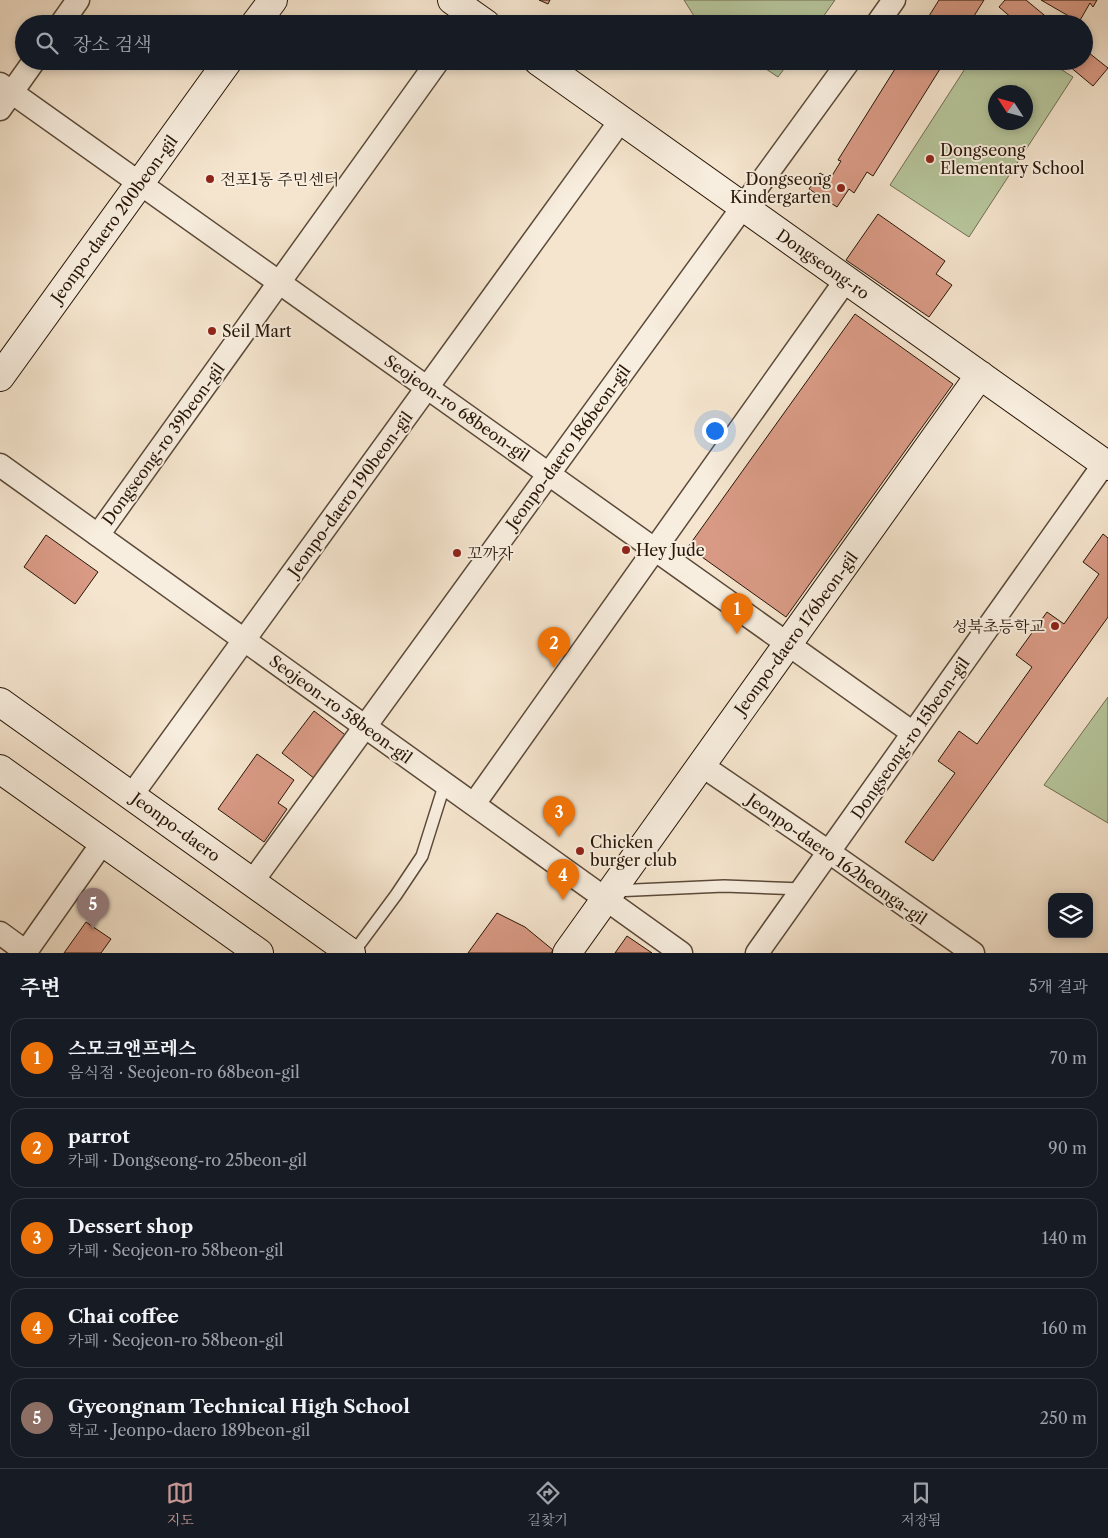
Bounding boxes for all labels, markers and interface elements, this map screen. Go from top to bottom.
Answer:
search box [15,15,1093,70]
icon: search [33,29,61,57]
text: 장소 검색 [73,33,151,56]
north arrow [988,85,1033,130]
street label: Jeonpo-daero 200beon-gil [45,131,182,309]
place label: Dongseong Elementary School [940,140,1085,178]
marker: Dongseong Elementary School [924,153,936,165]
place label: 전포1동 주민센터 [220,169,339,189]
place label: Dongseong Kindergarten [730,169,832,207]
marker: 전포1동 주민센터 [204,173,216,185]
marker: Dongseong Kindergarten [835,182,847,194]
street label: Dongseong-ro [773,225,874,304]
place label: Seil Mart [222,321,292,341]
marker: Seil Mart [206,325,218,337]
street label: Seojeon-ro 68beon-gil [381,350,533,466]
street label: Dongseong-ro 39beon-gil [97,359,229,529]
street label: Jeonpo-daero 186beon-gil [500,361,635,536]
street label: Jeonpo-daero 190beon-gil [282,407,417,583]
your location [702,418,728,444]
place label: Hey Jude [636,540,705,560]
place label: 꼬까자 [467,543,514,563]
marker: Hey Jude [620,544,632,556]
marker: 꼬까자 [451,547,463,559]
street label: Jeonpo-daero 176beon-gil [730,548,862,718]
pin: 1 [721,593,753,634]
place label: 성북초등학교 [952,616,1045,636]
marker: 성북초등학교 [1049,620,1061,632]
pin: 2 [538,627,570,668]
street label: Seojeon-ro 58beon-gil [266,650,416,768]
street label: Dongseong-ro 15beon-gil [847,653,974,823]
street label: Jeonpo-daero [125,786,224,866]
street label: Jeonpo-daero 162beonga-gil [741,787,931,929]
pin: 3 [543,796,575,837]
place label: Chicken burger club [590,832,677,870]
marker: Chicken burger club [574,845,586,857]
pin: 4 [547,859,579,900]
pin: 5 [77,888,109,929]
map controls [1048,893,1093,938]
button: layers [1048,893,1093,938]
text: 주변 [20,975,61,1000]
text: 5개 결과 [1029,976,1088,996]
text: 스모크앤프레스 [68,1037,196,1060]
text: 1 [33,1048,41,1068]
text: 70 m [1050,1048,1087,1068]
text: 음식점 · Seojeon-ro 68beon-gil [68,1062,300,1082]
text: parrot [68,1125,130,1148]
text: 2 [32,1138,42,1158]
text: 90 m [1048,1138,1087,1158]
text: 카페 · Dongseong-ro 25beon-gil [68,1150,307,1170]
text: Dessert shop [68,1215,193,1238]
text: 3 [32,1228,42,1248]
text: 140 m [1042,1228,1087,1248]
text: 카페 · Seojeon-ro 58beon-gil [68,1240,284,1260]
text: Chai coffee [68,1305,179,1328]
text: 4 [32,1318,42,1338]
text: 160 m [1042,1318,1087,1338]
text: 카페 · Seojeon-ro 58beon-gil [68,1330,284,1350]
text: Gyeongnam Technical High School [68,1395,410,1418]
text: 5 [33,1408,41,1428]
text: 250 m [1040,1408,1087,1428]
text: 학교 · Jeonpo-daero 189beon-gil [68,1420,310,1440]
tab: 지도 [166,1479,194,1529]
tab: 길찾기 [527,1479,568,1529]
tab: 저장됨 [901,1479,942,1529]

